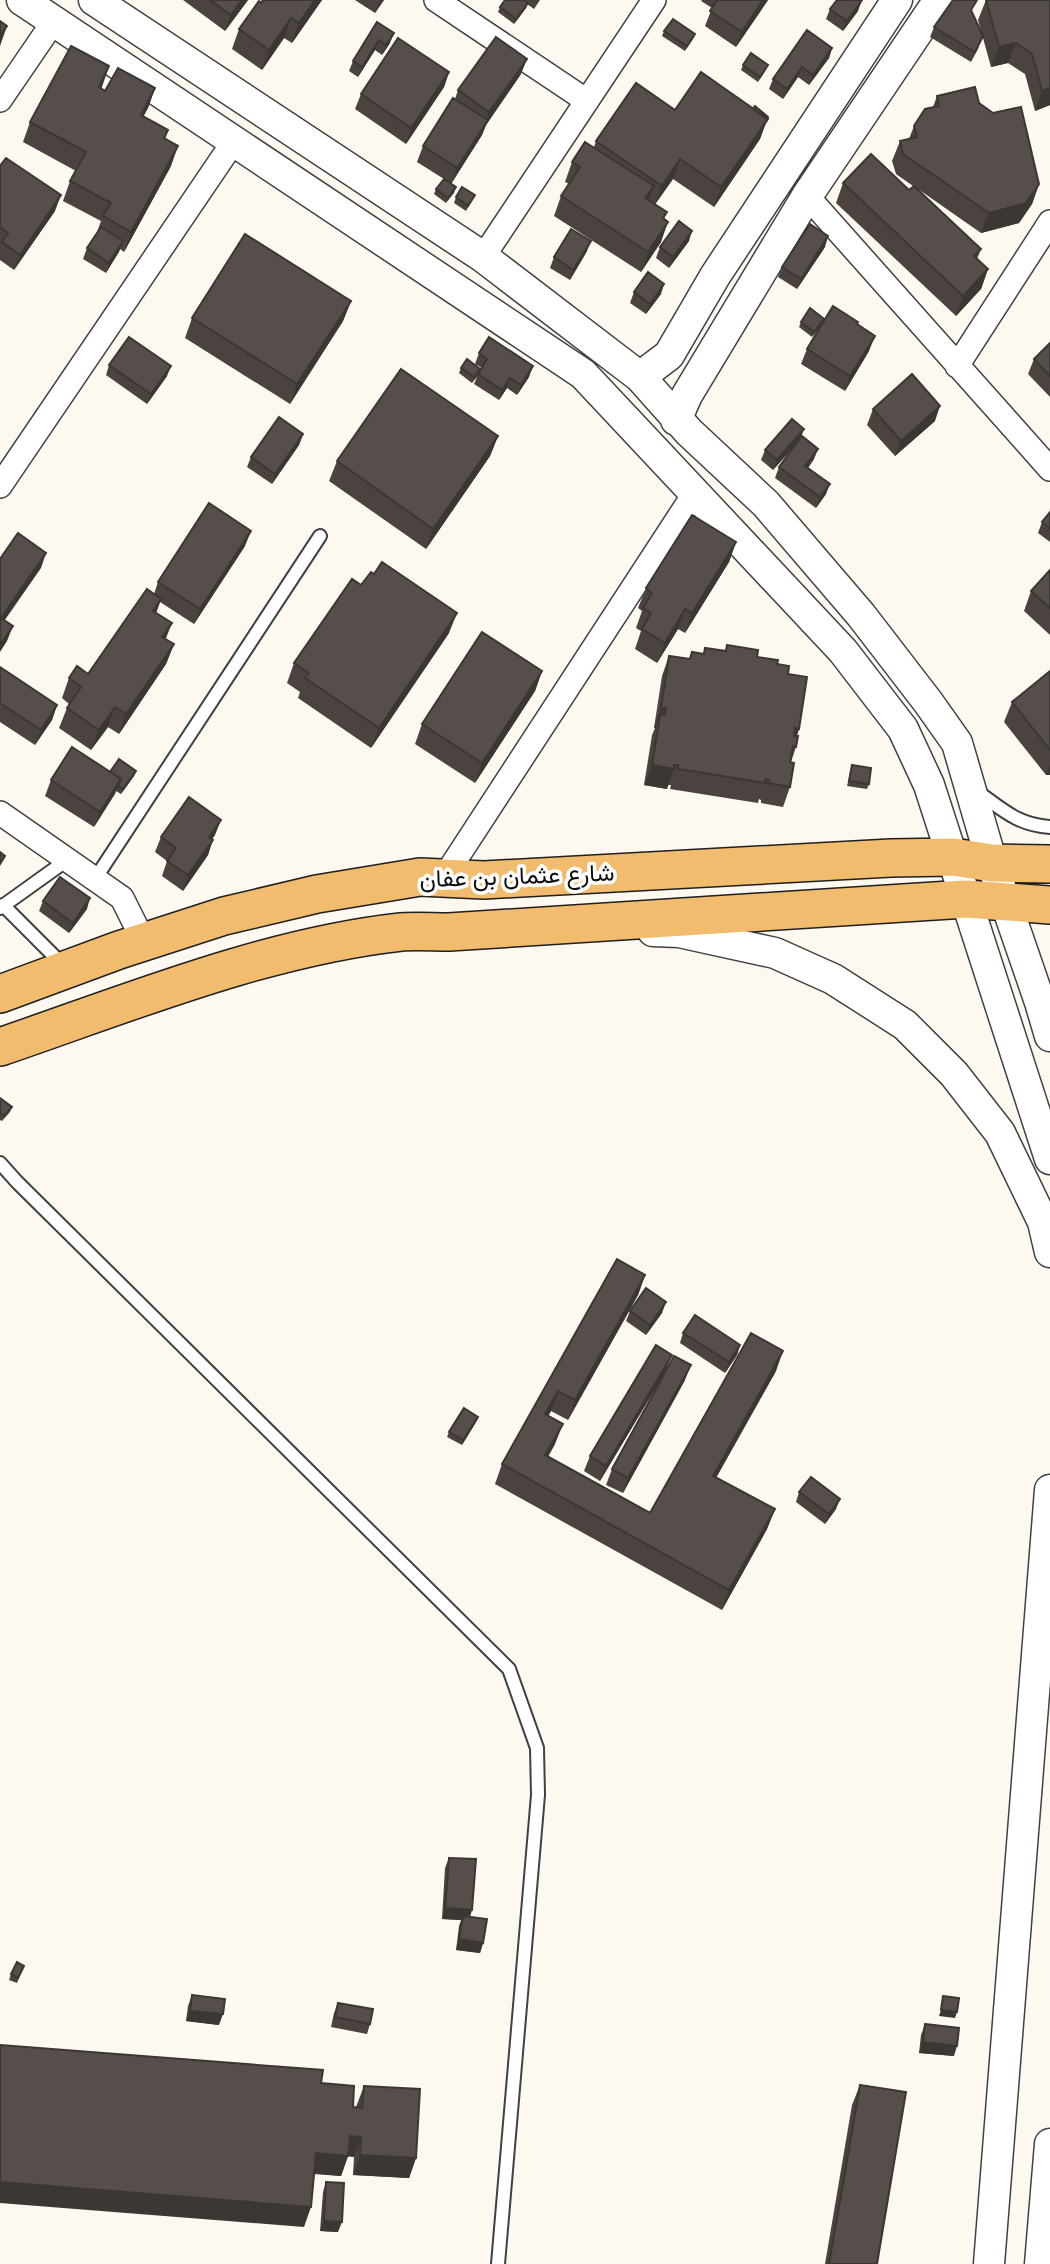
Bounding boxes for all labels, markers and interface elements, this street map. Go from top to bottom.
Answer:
street label: شارع عثمان بن عفان [419,860,615,895]

